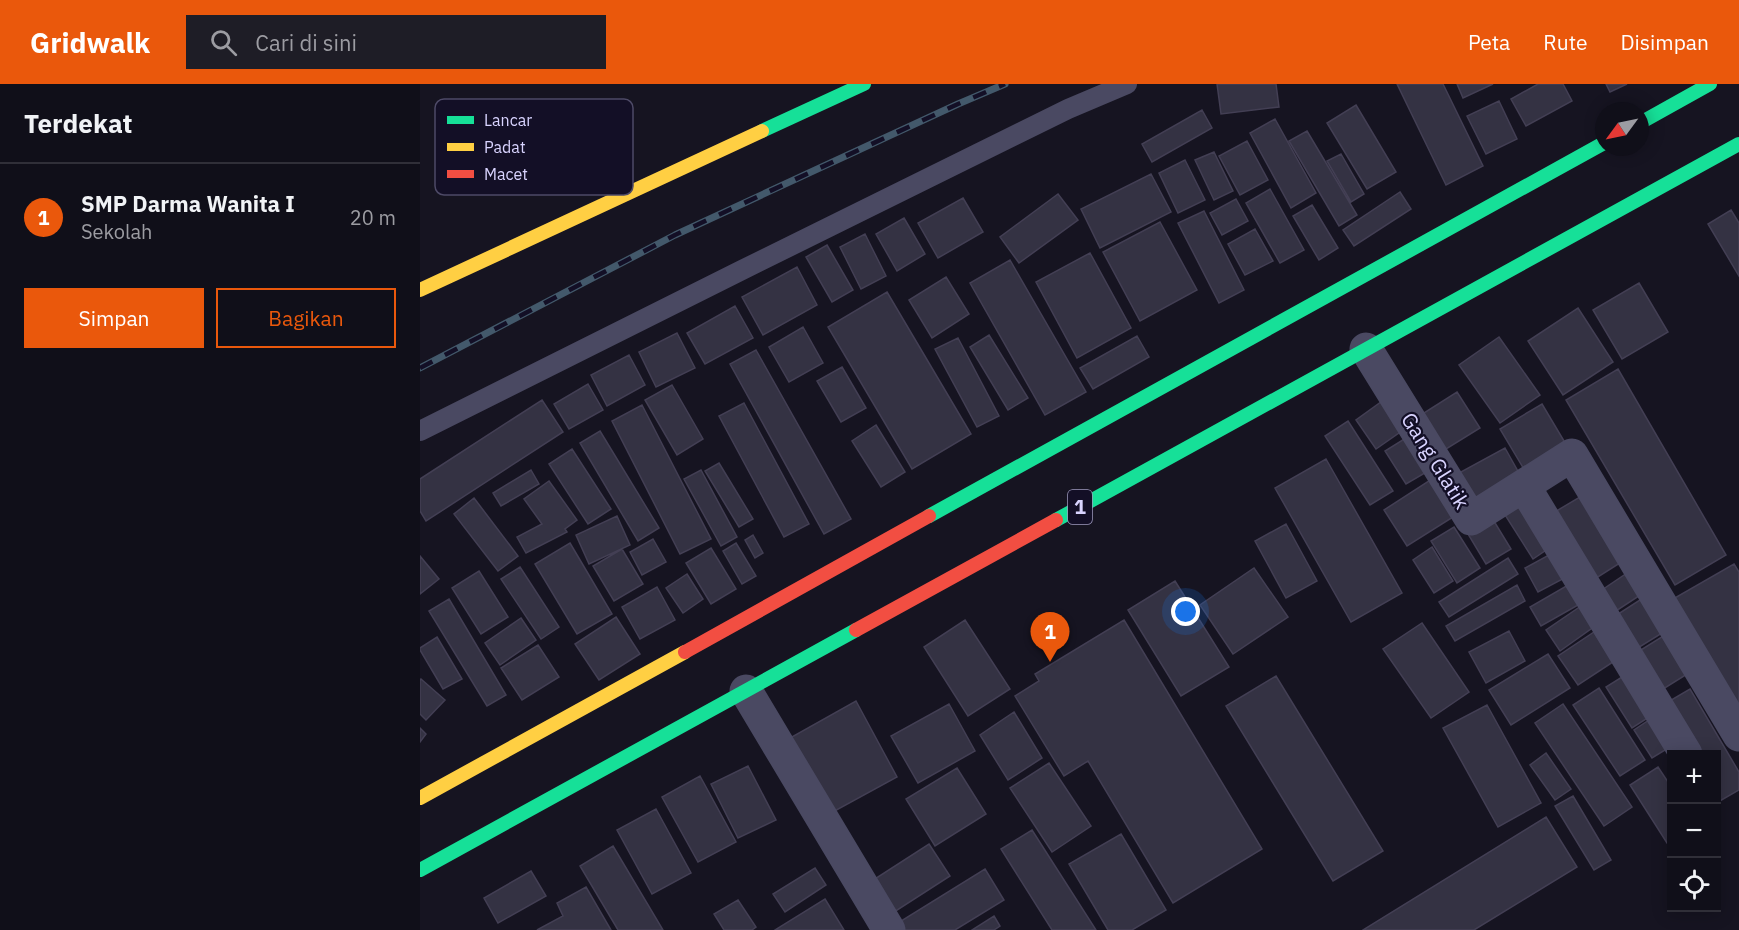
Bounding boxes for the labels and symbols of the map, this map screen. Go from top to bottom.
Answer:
legend [435,99,633,195]
north arrow [1595,102,1649,156]
text: Lancar [484,110,532,130]
text: Padat [484,137,526,157]
text: Macet [484,164,528,184]
street label: Gang Glatik [1395,407,1477,514]
road number: 1 [1068,490,1092,524]
your location [1171,597,1200,626]
pin: 1 [1030,612,1070,662]

